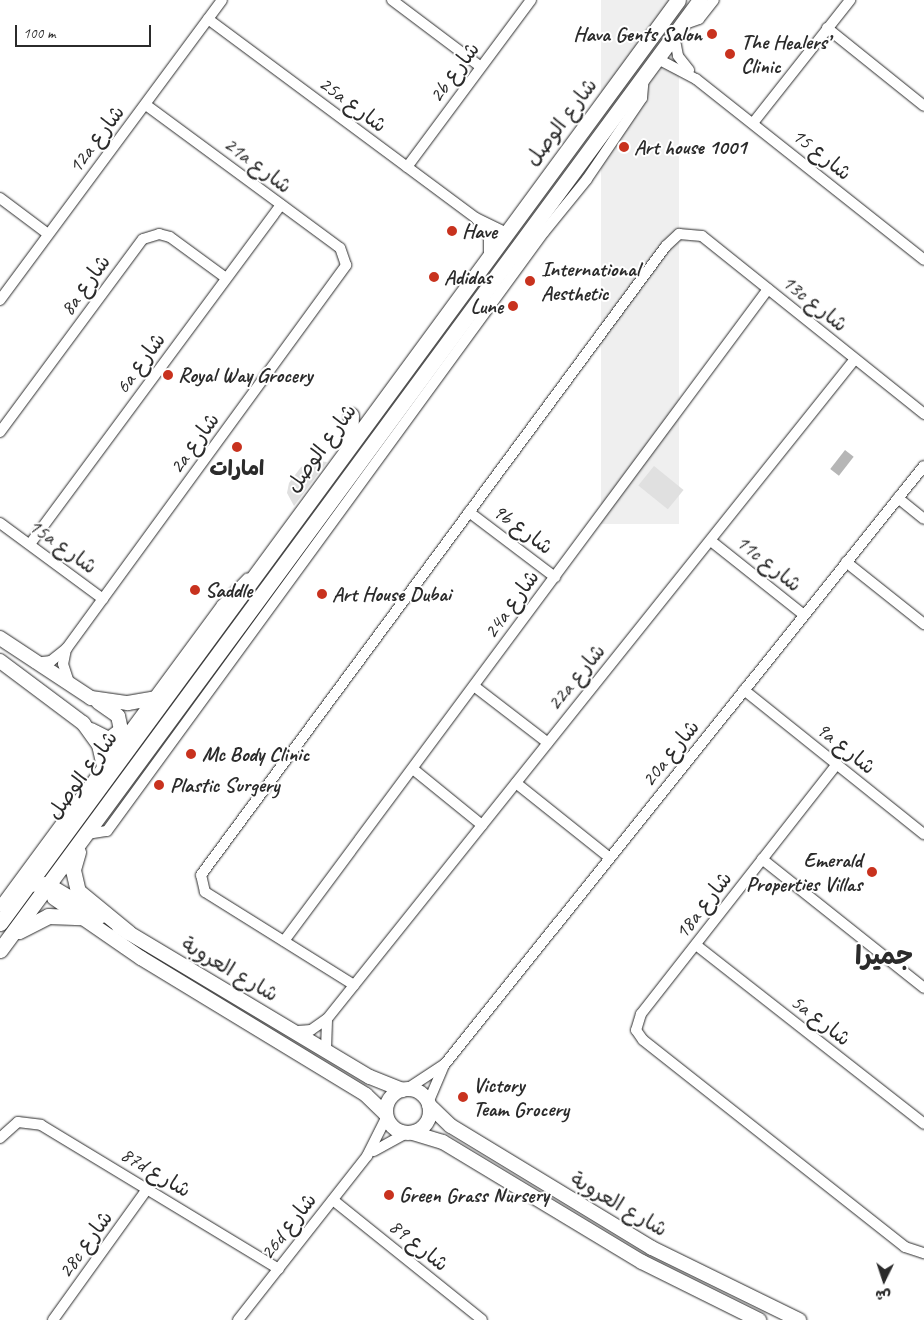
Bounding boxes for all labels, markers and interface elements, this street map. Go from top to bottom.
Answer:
scale bar [18,15,154,47]
place label: Hava Gents Salon [573,21,702,47]
text: 100 m [23,24,55,43]
marker: Hava Gents Salon [706,28,718,40]
place label: The Healers’ Clinic [741,29,829,79]
street label: 2b شارع [423,37,485,107]
marker: The Healers’ Clinic [723,47,737,61]
street label: 25a شارع [314,70,392,138]
street label: شارع الوصل [520,73,602,171]
street label: 12a شارع [62,100,130,178]
street label: شارع 15 [787,122,857,186]
street label: 21a شارع [219,131,297,199]
place label: Art house 1001 [634,134,747,160]
marker: Art house 1001 [618,141,630,153]
place label: Have [462,218,497,244]
marker: Have [446,225,458,237]
street label: 8a شارع [54,250,116,320]
place label: International Aesthetic [541,256,639,306]
place label: Adidas [444,264,492,290]
street label: 13c شارع [777,269,853,337]
marker: Adidas [428,271,440,283]
marker: International Aesthetic [523,274,537,288]
place label: Lune [470,293,503,319]
marker: Lune [507,300,519,312]
street label: 6a شارع [109,328,171,398]
place label: Royal Way Grocery [178,362,312,388]
marker: Royal Way Grocery [162,369,174,381]
street label: شارع الوصل [280,399,362,497]
street label: 2a شارع [163,408,225,478]
marker: امارات [231,441,243,453]
place label: امارات [210,455,264,481]
street label: 9b شارع [488,498,558,560]
street label: 15a شارع [24,513,102,579]
street label: 11c شارع [731,529,807,597]
street label: 24a شارع [478,565,544,643]
place label: Saddle [205,577,252,603]
place label: Art House Dubai [332,581,451,607]
marker: Saddle [189,584,201,596]
marker: Art House Dubai [316,588,328,600]
street label: 22a شارع [541,639,611,715]
street label: 20a شارع [635,715,705,791]
street label: 9a شارع [811,716,881,780]
street label: شارع الوصل [41,726,123,824]
place label: Mc Body Clinic [202,741,309,767]
marker: Mc Body Clinic [184,747,198,761]
place label: Plastic Surgery [170,772,279,798]
marker: Plastic Surgery [152,778,166,792]
place label: Emerald Properties Villas [746,847,862,897]
street label: 18a شارع [669,866,737,944]
marker: Emerald Properties Villas [866,866,878,878]
street label: شارع العروبة [177,931,283,1007]
district label: جميرا [855,940,913,972]
street label: 5a شارع [786,989,856,1051]
place label: Victory Team Grocery [473,1072,568,1122]
marker: Victory Team Grocery [457,1091,469,1103]
street label: 87d شارع [116,1141,196,1203]
street label: شارع العروبة [566,1166,672,1242]
place label: Green Grass Nursery [399,1182,550,1208]
street label: 26d شارع [254,1188,322,1264]
marker: Green Grass Nursery [383,1189,395,1201]
street label: 28c شارع [52,1205,118,1283]
street label: شارع 89 [384,1213,454,1277]
north arrow [859,1255,909,1305]
text: ش [875,1286,891,1304]

